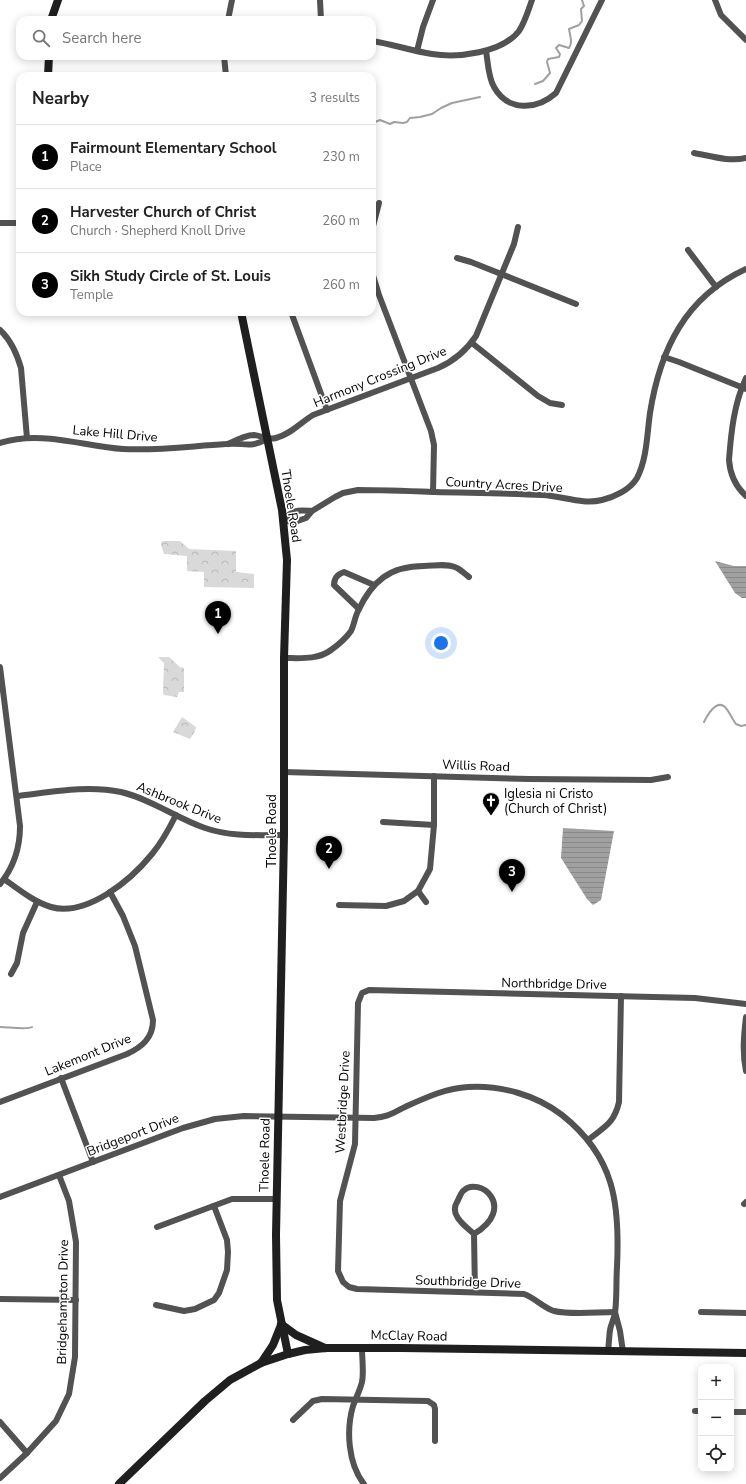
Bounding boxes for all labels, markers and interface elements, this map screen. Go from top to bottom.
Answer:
search box [16,16,376,60]
icon: search [30,27,52,49]
text: Search here [62,28,142,48]
text: Nearby [32,87,89,110]
text: 3 results [309,89,360,107]
text: Fairmount Elementary School [70,138,277,158]
text: 1 [41,148,49,166]
text: 230 m [322,148,360,166]
text: Place [70,158,102,176]
text: Harvester Church of Christ [70,202,256,222]
text: 2 [41,212,49,230]
text: 260 m [322,212,360,230]
text: Church · Shepherd Knoll Drive [70,222,245,240]
text: Sikh Study Circle of St. Louis [70,266,271,286]
text: 3 [41,276,49,294]
text: 260 m [322,276,360,294]
text: Temple [70,286,113,304]
street label: Harmony Crossing Drive [311,342,449,412]
street label: Lake Hill Drive [72,421,158,447]
street label: Thoele Road [276,468,306,544]
street label: Country Acres Drive [445,473,563,497]
pin: 1 [205,601,231,634]
your location [431,633,451,653]
street label: Willis Road [442,756,510,776]
street label: Ashbrook Drive [134,778,224,828]
place label: Iglesia ni Cristo (Church of Christ) [504,785,607,818]
church icon: Iglesia ni Cristo (Church of Christ) [481,791,501,816]
street label: Thoele Road [263,794,281,868]
pin: 2 [316,836,342,869]
pin: 3 [499,859,525,892]
street label: Northbridge Drive [501,974,607,994]
street label: Lakemont Drive [42,1029,134,1081]
street label: Westbridge Drive [331,1050,355,1154]
street label: Bridgeport Drive [84,1109,182,1161]
street label: Thoele Road [255,1118,275,1192]
street label: Bridgehampton Drive [53,1239,73,1365]
street label: Southbridge Drive [415,1271,521,1293]
street label: McClay Road [370,1326,448,1346]
map controls [698,1364,734,1472]
button: + [698,1364,734,1400]
button: − [698,1400,734,1436]
button: locate [698,1436,734,1472]

